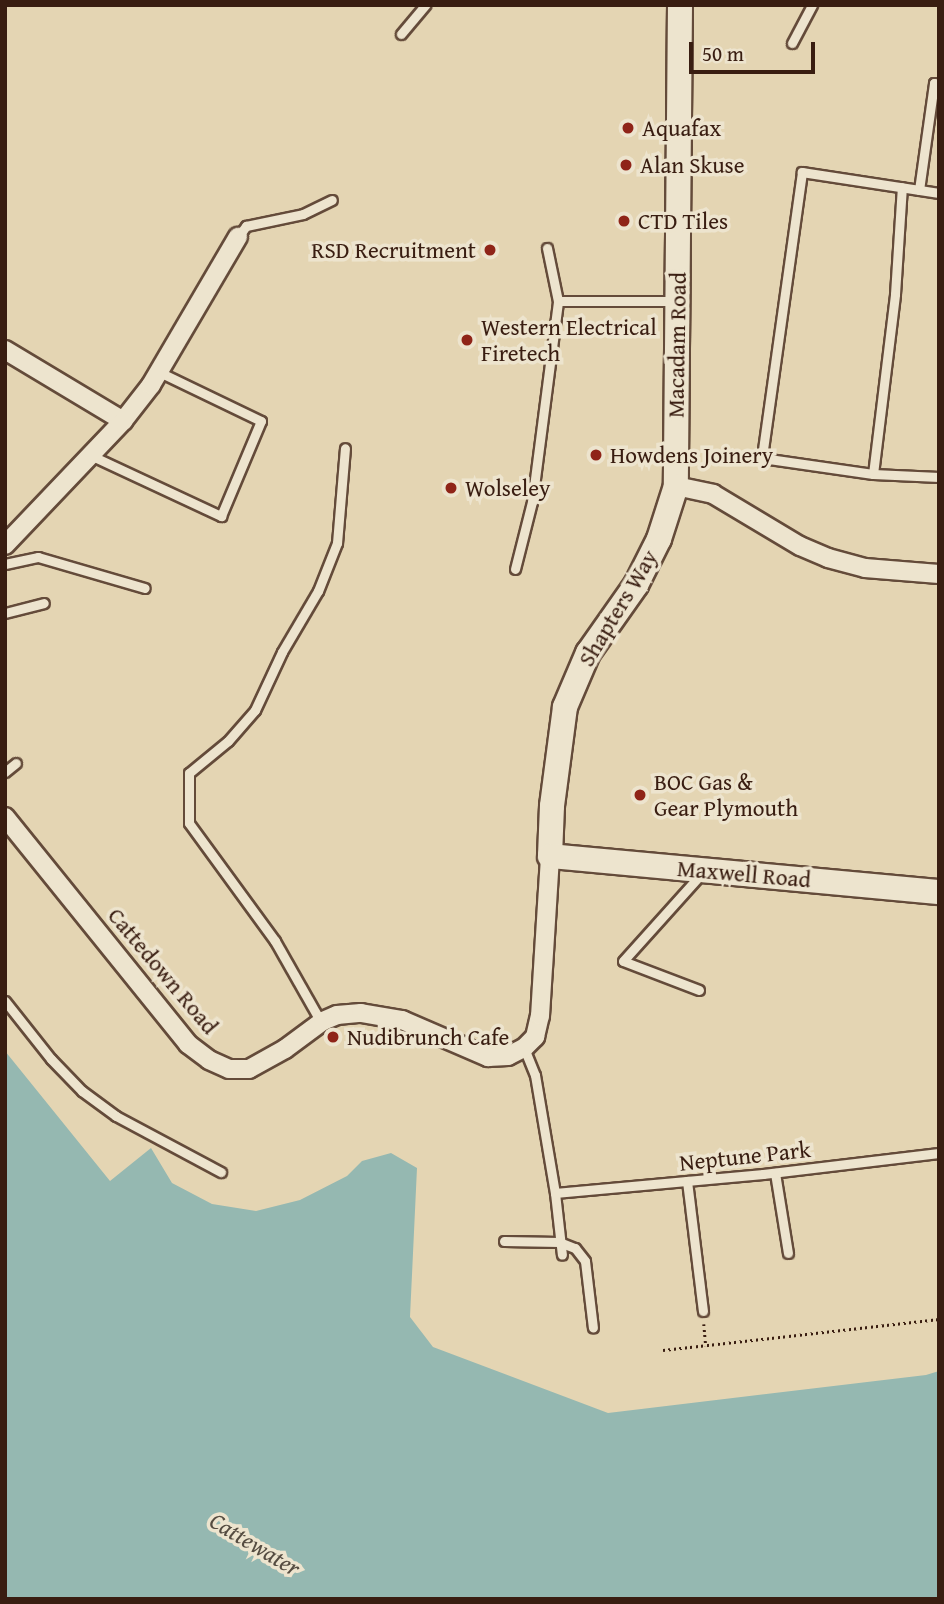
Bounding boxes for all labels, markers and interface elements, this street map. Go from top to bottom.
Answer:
scale bar [692,28,818,72]
text: 50 m [702,38,744,69]
place label: Aquafax [642,114,721,142]
marker: Aquafax [620,120,636,136]
place label: Alan Skuse [640,151,745,179]
marker: Alan Skuse [618,157,634,173]
place label: CTD Tiles [638,207,728,235]
marker: CTD Tiles [616,213,632,229]
place label: RSD Recruitment [311,236,476,264]
marker: RSD Recruitment [482,242,498,258]
street label: Macadam Road [662,272,692,418]
place label: Western Electrical Firetech [481,313,657,367]
marker: Western Electrical Firetech [459,332,475,348]
place label: Howdens Joinery [610,441,773,469]
marker: Howdens Joinery [588,447,604,463]
place label: Wolseley [465,474,550,502]
marker: Wolseley [443,480,459,496]
street label: Shapters Way [572,545,664,671]
place label: BOC Gas & Gear Plymouth [654,768,798,822]
marker: BOC Gas & Gear Plymouth [632,787,648,803]
street label: Maxwell Road [676,854,812,894]
street label: Cattedown Road [102,902,224,1040]
place label: Nudibrunch Cafe [347,1023,509,1051]
marker: Nudibrunch Cafe [325,1029,341,1045]
street label: Neptune Park [678,1135,812,1177]
water label: Cattewater [204,1506,306,1582]

